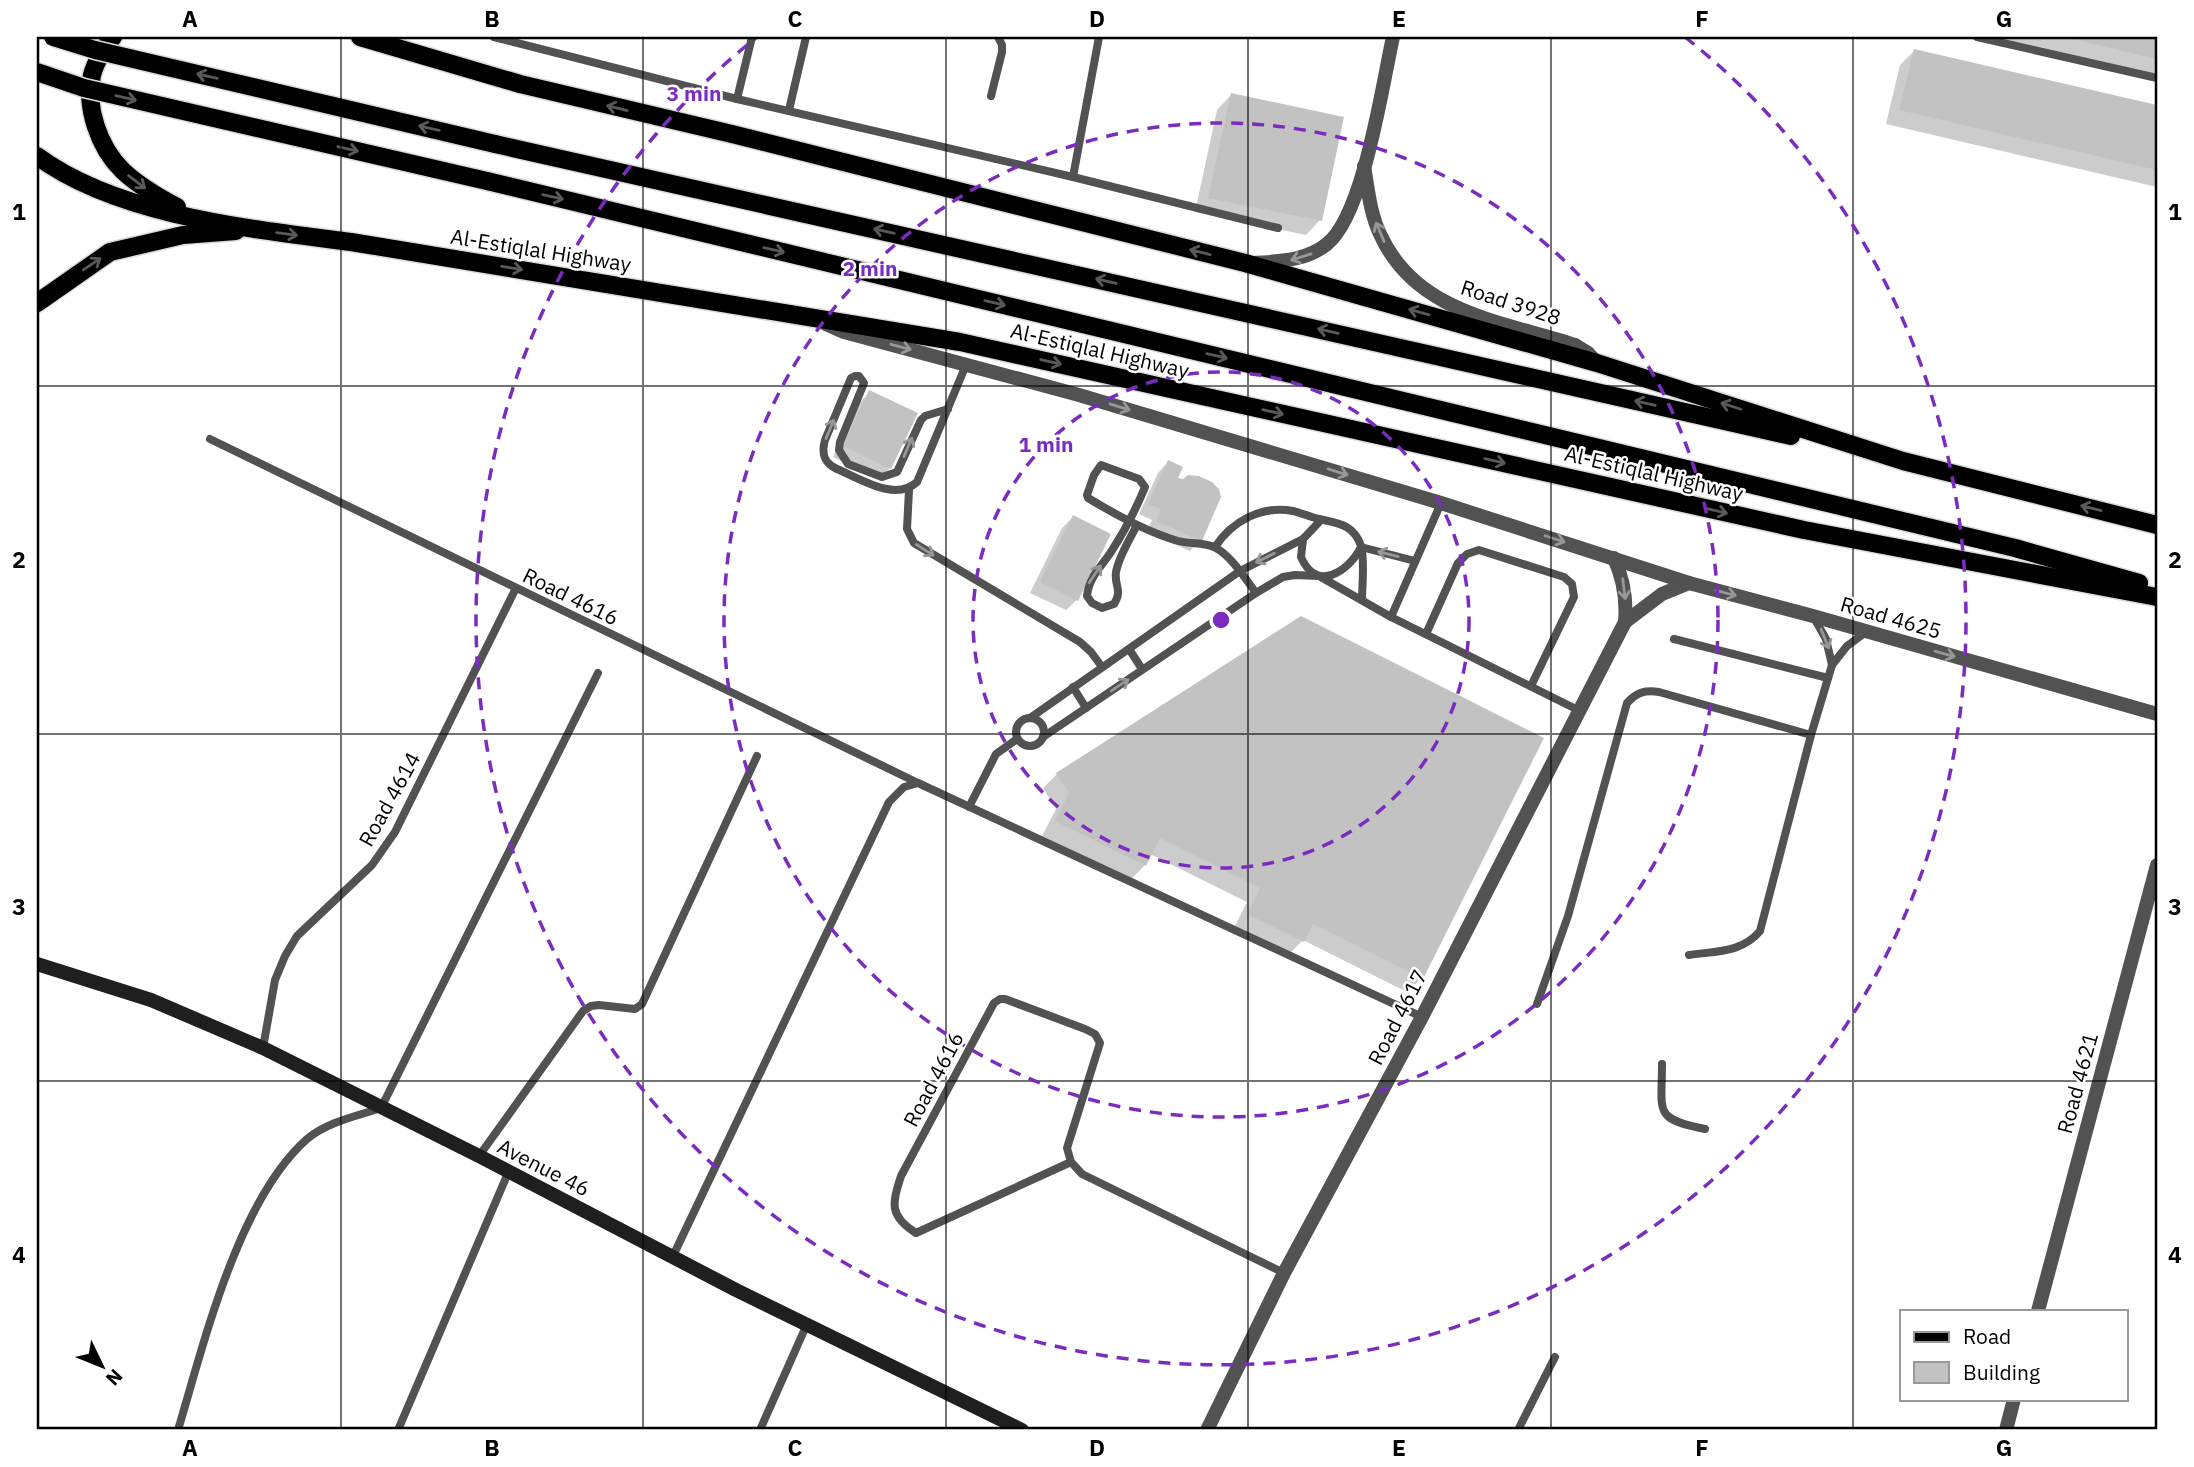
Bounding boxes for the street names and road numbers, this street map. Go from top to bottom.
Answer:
street label: Al-Estiqlal Highway [449,222,634,278]
street label: Road 3928 [1457,273,1565,331]
street label: Al-Estiqlal Highway [1008,316,1193,384]
street label: Al-Estiqlal Highway [1562,439,1747,507]
street label: Road 4616 [518,561,624,631]
street label: Road 4625 [1837,589,1945,645]
street label: Road 4614 [352,747,426,851]
street label: Road 4617 [1361,964,1433,1070]
street label: Road 4616 [896,1027,970,1131]
street label: Road 4621 [2050,1029,2104,1137]
street label: Avenue 46 [493,1132,595,1202]

